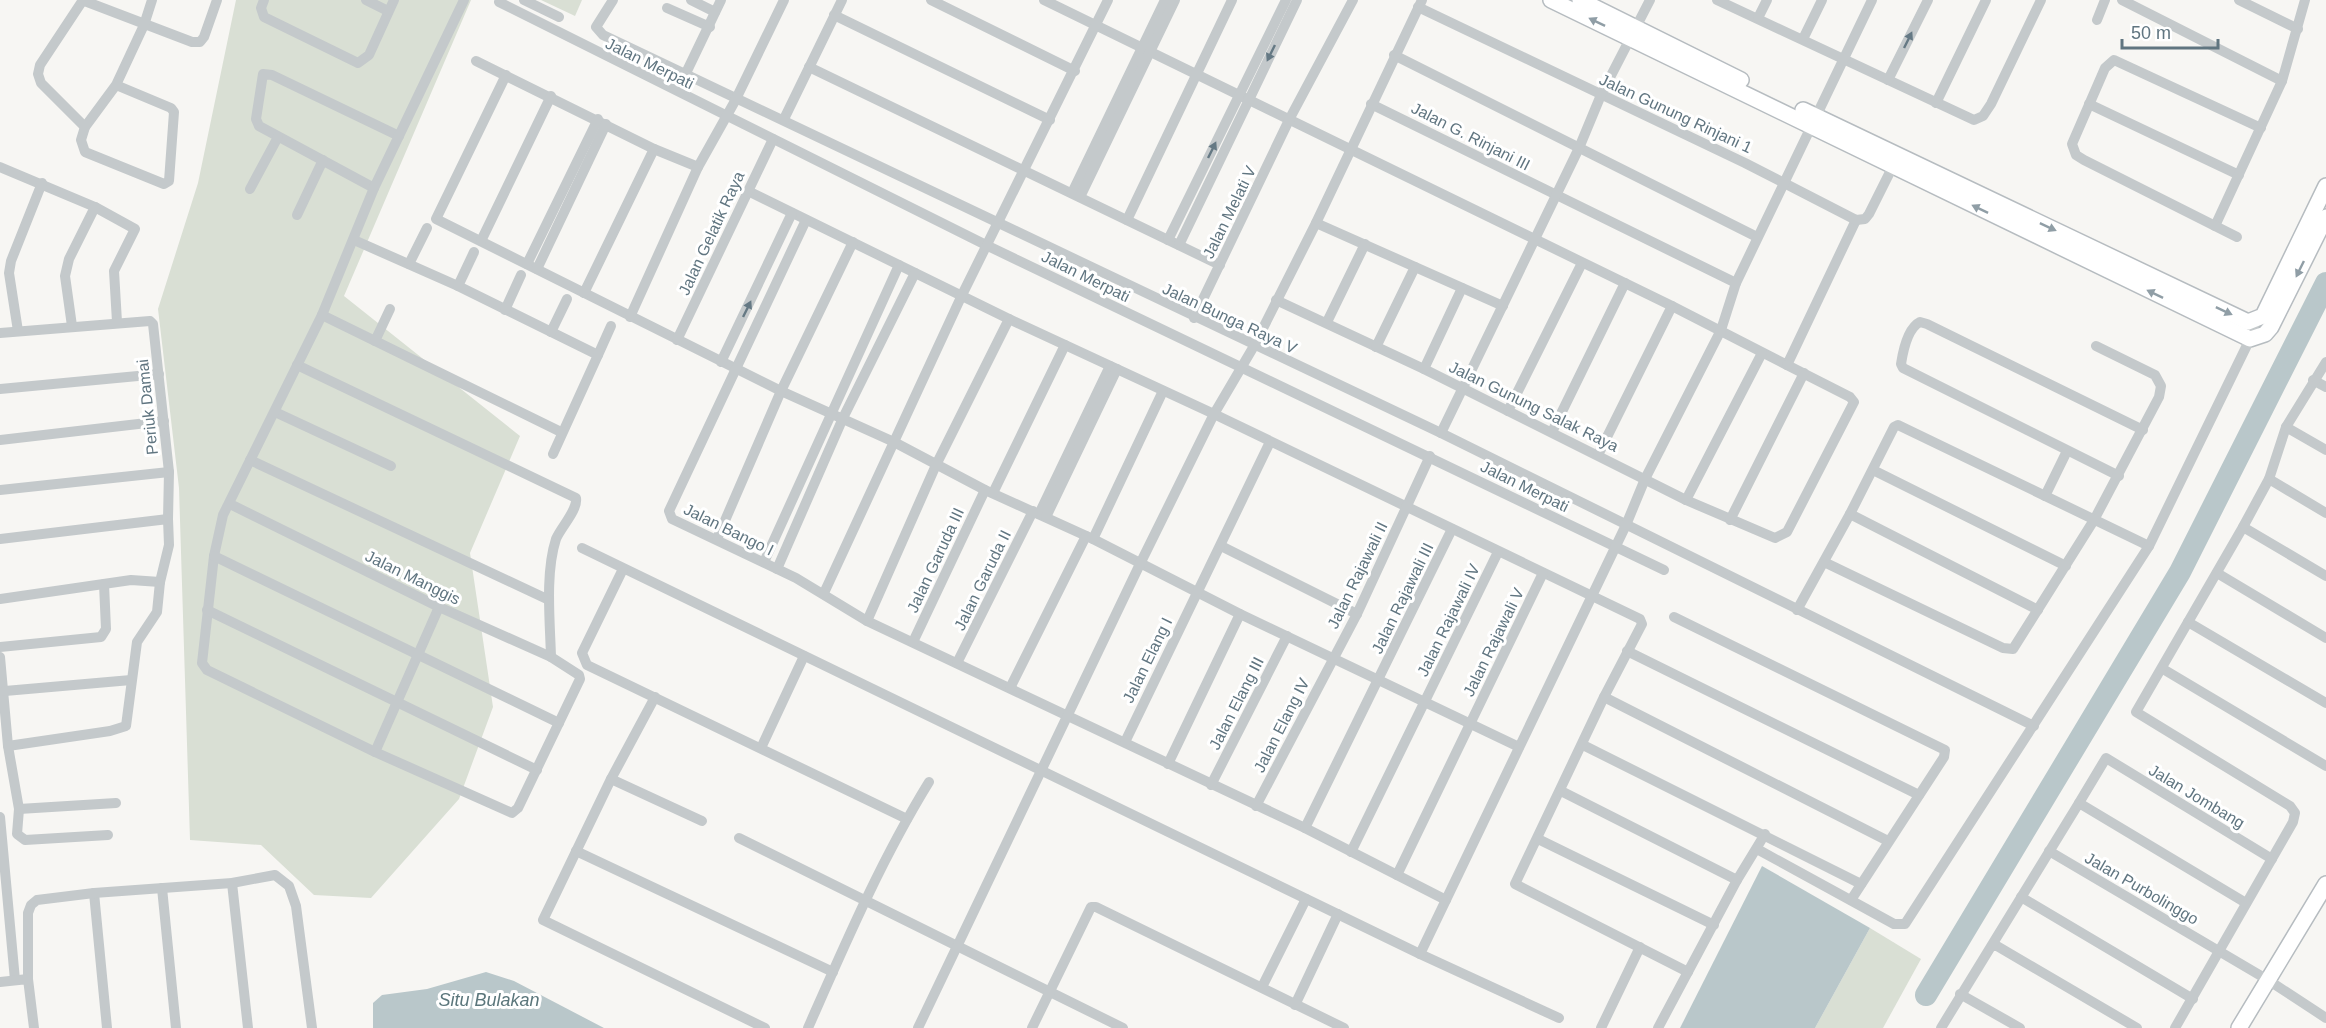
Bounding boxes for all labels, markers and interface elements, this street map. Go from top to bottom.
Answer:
scale bar [2122,12,2218,50]
one-way arrow [1588,18,1605,27]
text: 50 m [2131,23,2171,43]
one-way arrow [1903,31,1913,48]
street label: Jalan Merpati [603,35,697,92]
one-way arrow [1267,44,1276,61]
street label: Jalan Gunung Rinjani 1 [1597,71,1755,156]
street label: Jalan G. Rinjani III [1409,99,1533,174]
one-way arrow [1208,141,1217,158]
street label: Jalan Melati V [1200,163,1259,261]
street label: Jalan Gelatik Raya [675,169,748,298]
one-way arrow [1971,204,1988,213]
one-way arrow [2040,223,2057,232]
street label: Jalan Merpati [1039,248,1133,305]
one-way arrow [2295,261,2305,278]
street label: Jalan Bunga Raya V [1160,280,1300,357]
one-way arrow [2147,290,2164,299]
one-way arrow [741,300,751,318]
one-way arrow [2216,306,2233,316]
street label: Periuk Damai [134,358,161,456]
street label: Jalan Gunung Salak Raya [1447,358,1621,455]
street label: Jalan Merpati [1478,458,1572,515]
street label: Jalan Bango I [681,500,776,559]
street label: Jalan Garuda III [904,505,967,615]
street label: Jalan Rajawali II [1324,519,1391,631]
street label: Jalan Garuda II [951,527,1014,633]
street label: Jalan Rajawali III [1368,540,1437,656]
street label: Jalan Manggis [363,547,463,608]
street label: Jalan Rajawali IV [1414,561,1483,679]
street label: Jalan Rajawali V [1460,585,1527,699]
street label: Jalan Elang I [1120,615,1175,706]
street label: Jalan Elang III [1206,654,1267,752]
street label: Jalan Elang IV [1250,675,1313,775]
street label: Jalan Jombang [2146,761,2248,832]
street label: Jalan Purbolinggo [2082,849,2202,928]
water label: Situ Bulakan [438,990,540,1010]

